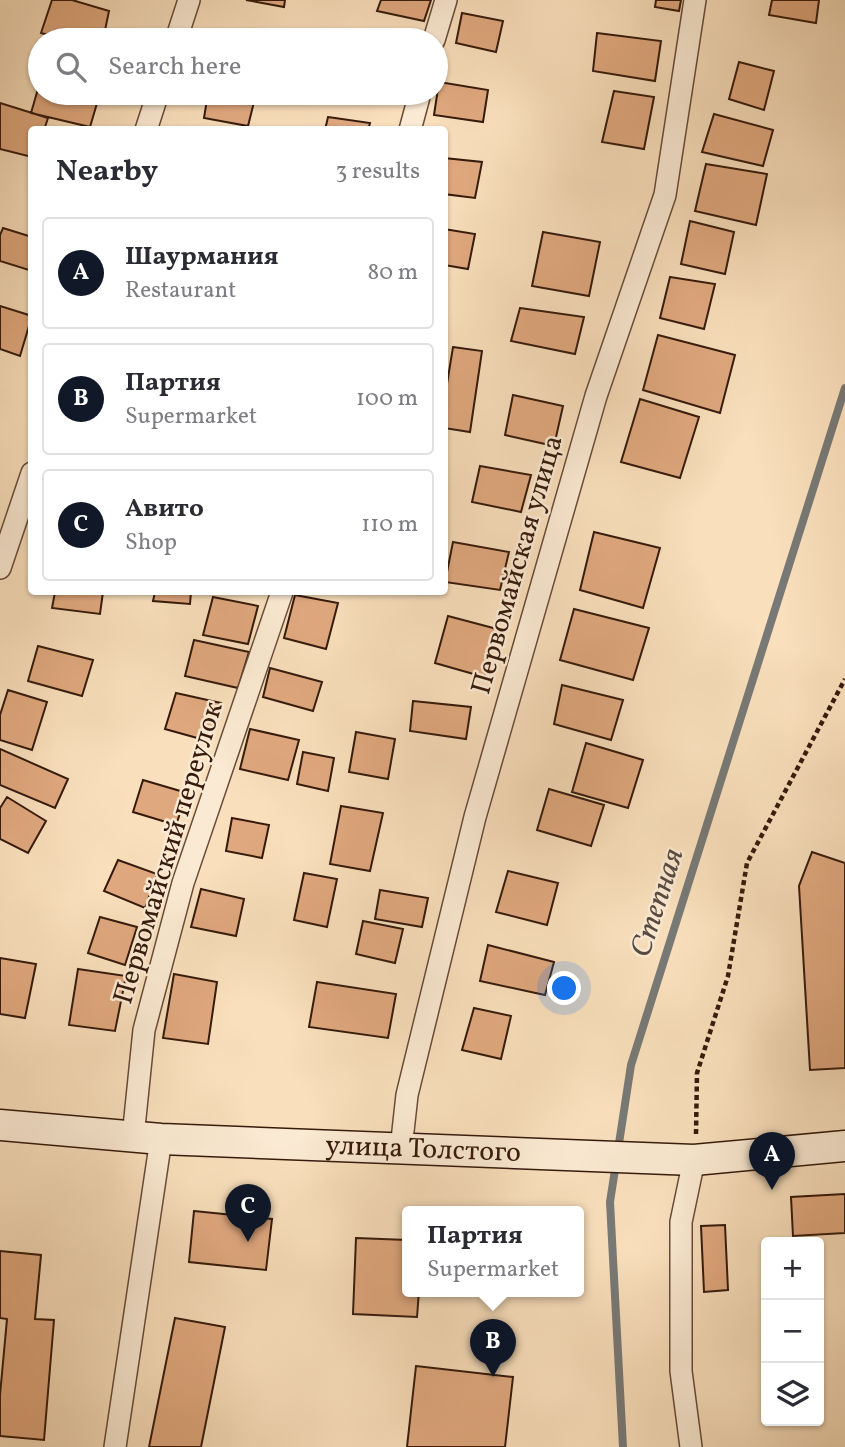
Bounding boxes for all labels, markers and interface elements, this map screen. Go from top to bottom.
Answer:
search box [28,28,448,105]
icon: search [52,48,90,86]
text: Search here [108,49,241,85]
text: Nearby [56,151,158,193]
text: 3 results [335,156,420,188]
text: Шаурмания [125,239,279,275]
text: A [73,257,89,289]
text: 80 m [368,257,418,289]
text: Restaurant [125,275,236,307]
text: Партия [125,365,221,401]
text: B [73,383,89,415]
text: 100 m [356,383,418,415]
text: Supermarket [125,401,257,433]
street label: Первомайская улица [462,431,574,699]
text: Авито [125,491,204,527]
text: C [74,509,88,541]
text: 110 m [361,509,418,541]
text: Shop [125,527,177,559]
street label: Первомайский переулок [104,697,234,1009]
water label: Степная [621,843,695,963]
your location [547,971,581,1005]
street label: улица Толстого [325,1126,522,1173]
pin: A [749,1132,795,1190]
pin: C [225,1184,271,1242]
popup [402,1206,584,1297]
text: Партия [427,1218,523,1254]
map controls [761,1237,824,1426]
button: + [761,1237,824,1300]
text: Supermarket [427,1254,559,1286]
button: − [761,1300,824,1363]
pin: B [470,1319,516,1377]
button: layers [761,1363,824,1426]

